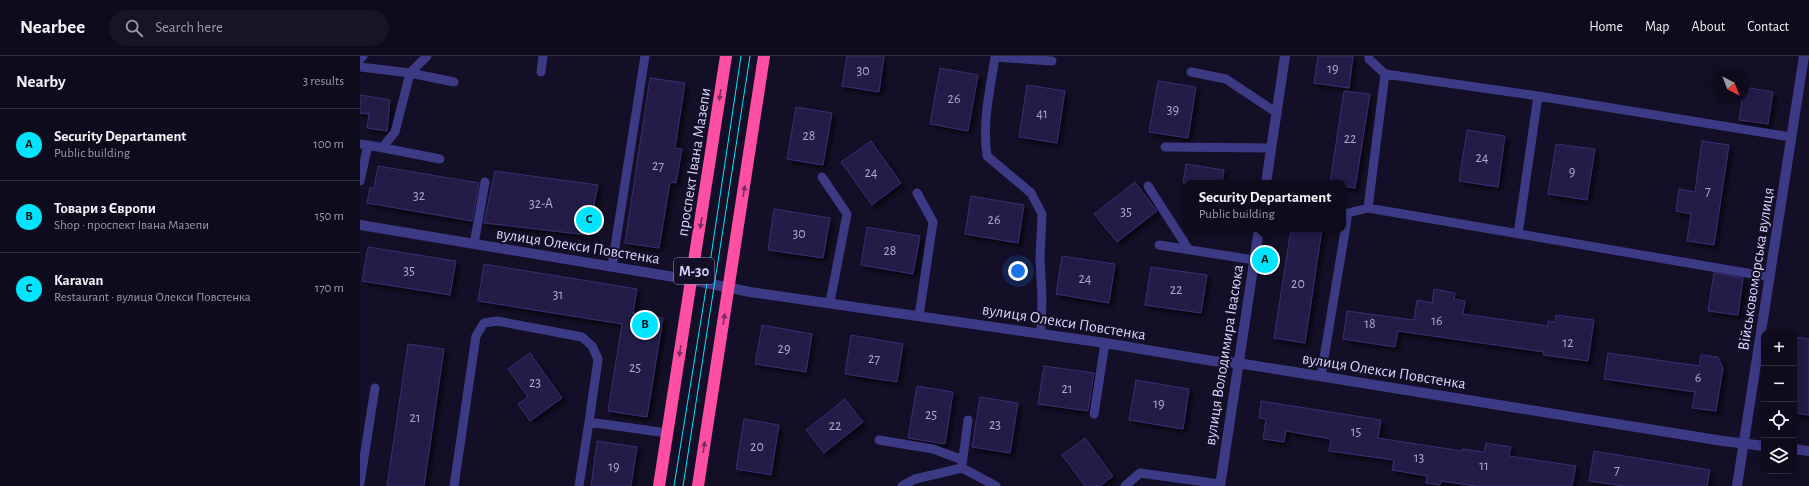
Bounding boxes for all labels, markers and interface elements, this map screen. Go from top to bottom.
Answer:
search box [109,10,389,46]
icon: search [123,17,145,39]
text: Nearbee [20,18,85,37]
text: Search here [155,20,223,35]
text: Home [1589,20,1623,34]
text: Map [1645,20,1669,34]
text: About [1691,20,1725,34]
text: Contact [1747,20,1789,34]
house number: 19 [1327,62,1339,76]
house number: 30 [856,64,870,78]
north arrow [1713,68,1749,104]
text: Nearby [16,73,66,90]
text: 3 results [303,75,344,88]
street label: проспект Івана Мазепи [674,87,714,237]
one-way arrow [717,88,723,101]
house number: 26 [948,92,960,106]
house number: 39 [1167,103,1179,117]
house number: 41 [1036,107,1048,121]
text: Security Departament [54,129,186,144]
house number: 28 [802,129,816,143]
house number: 22 [1344,132,1356,146]
text: A [25,138,33,151]
text: 100 m [313,138,344,151]
text: Public building [54,147,130,160]
house number: 24 [1475,151,1489,165]
house number: 27 [652,159,664,173]
house number: 9 [1569,165,1575,179]
house number: 24 [864,166,878,180]
popup [1184,180,1346,232]
one-way arrow [741,184,747,197]
house number: 7 [1705,184,1711,198]
street label: Військовоморська вулиця [1735,186,1778,352]
house number: 32 [413,189,425,203]
text: Security Departament [1199,190,1331,205]
house number: 32-А [529,197,553,211]
text: Товари з Європи [54,201,156,216]
pin: C [576,205,602,235]
house number: 35 [1120,205,1132,219]
text: Public building [1199,208,1275,221]
text: B [25,210,33,223]
text: 150 m [315,210,344,223]
house number: 26 [988,213,1000,227]
one-way arrow [698,217,704,229]
text: Shop · проспект Івана Мазепи [54,219,209,232]
street label: вулиця Олекси Повстенка [495,225,661,268]
house number: 30 [792,227,806,241]
house number: 28 [883,244,897,258]
pin: A [1252,245,1278,275]
road number: М-30 [674,258,714,284]
your location [1008,261,1028,281]
house number: 35 [403,264,415,278]
street label: вулиця Володимира Івасюка [1202,264,1247,447]
house number: 24 [1078,272,1092,286]
text: Karavan [54,273,103,288]
house number: 20 [1291,277,1305,291]
text: C [26,282,32,295]
text: 170 m [315,282,344,295]
house number: 22 [1170,283,1182,297]
house number: 31 [553,288,563,302]
text: Restaurant · вулиця Олекси Повстенка [54,291,251,304]
street label: вулиця Олекси Повстенка [981,301,1147,344]
pin: B [632,310,658,340]
one-way arrow [721,313,727,325]
house number: 16 [1431,314,1443,328]
house number: 18 [1364,317,1376,331]
map controls [1761,330,1797,474]
button: + [1761,330,1797,366]
house number: 12 [1562,336,1574,350]
house number: 29 [778,342,790,356]
one-way arrow [677,345,683,358]
street label: вулиця Олекси Повстенка [1301,350,1467,393]
house number: 27 [868,352,880,366]
house number: 25 [629,361,641,375]
button: − [1761,366,1797,402]
house number: 6 [1695,371,1701,385]
house number: 23 [529,376,541,390]
house number: 21 [1061,382,1073,396]
house number: 19 [1153,397,1165,411]
button: locate [1761,402,1797,438]
house number: 25 [925,408,937,422]
house number: 21 [409,411,421,425]
house number: 23 [989,418,1001,432]
house number: 22 [829,419,841,433]
house number: 15 [1351,425,1361,439]
button: layers [1761,438,1797,474]
house number: 20 [750,440,764,454]
one-way arrow [701,441,707,454]
house number: 13 [1414,451,1425,465]
house number: 11 [1479,459,1489,473]
house number: 19 [608,460,620,474]
house number: 7 [1614,463,1620,477]

